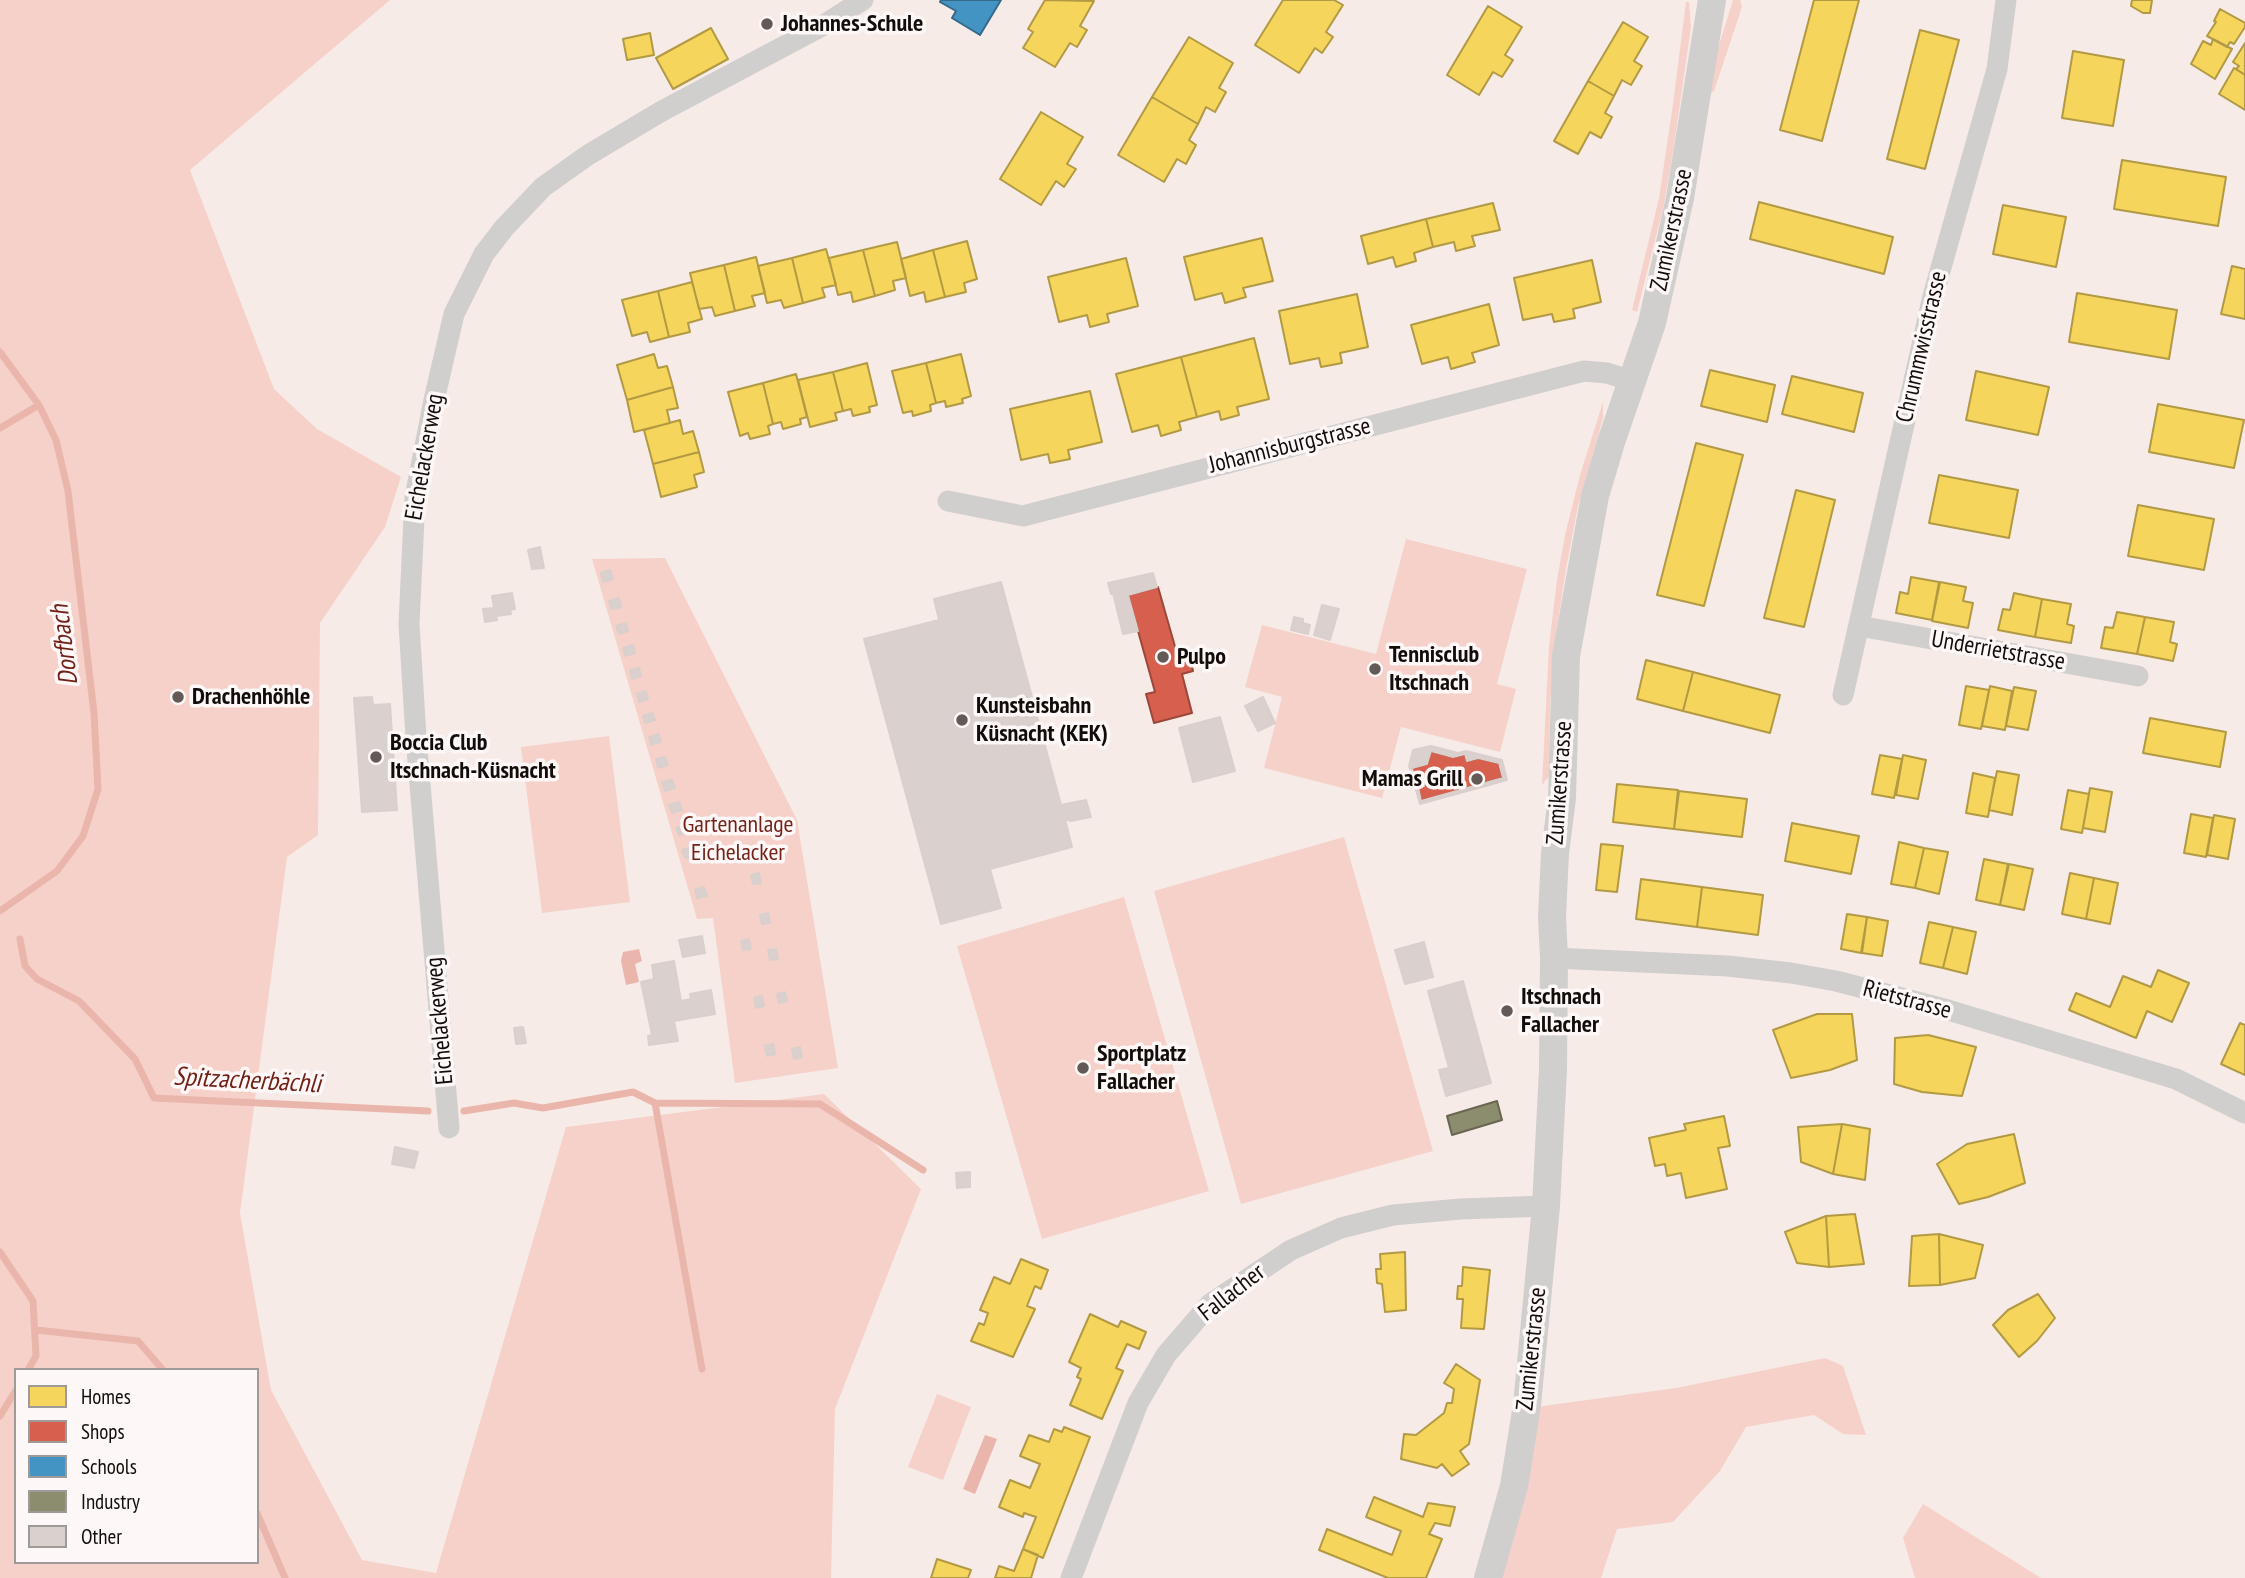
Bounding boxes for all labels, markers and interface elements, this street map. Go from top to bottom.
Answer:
place label: Johannes-Schule [781,10,923,38]
marker: Johannes-Schule [759,16,775,32]
street label: Zumikerstrasse [1645,166,1699,294]
street label: Chrummwisstrasse [1891,269,1953,425]
street label: Eichelackerweg [400,392,450,522]
street label: Johannisburgstrasse [1206,412,1374,480]
water label: Dorfbach [45,603,85,687]
street label: Underrietstrasse [1929,625,2067,677]
place label: Tennisclub Itschnach [1389,641,1479,697]
place label: Pulpo [1177,643,1226,671]
marker: Pulpo [1155,649,1171,665]
marker: Tennisclub Itschnach [1367,661,1383,677]
place label: Drachenhöhle [192,683,310,711]
marker: Drachenhöhle [170,689,186,705]
place label: Kunsteisbahn Küsnacht (KEK) [976,692,1108,748]
marker: Kunsteisbahn Küsnacht (KEK) [954,712,970,728]
street label: Zumikerstrasse [1541,720,1579,846]
place label: Boccia Club Itschnach-Küsnacht [390,729,556,785]
marker: Boccia Club Itschnach-Küsnacht [368,749,384,765]
place label: Mamas Grill [1362,765,1463,793]
marker: Mamas Grill [1469,771,1485,787]
park label: Gartenanlage Eichelacker [682,811,794,867]
street label: Eichelackerweg [420,956,460,1086]
street label: Rietstrasse [1860,974,1954,1026]
place label: Itschnach Fallacher [1521,983,1601,1039]
marker: Itschnach Fallacher [1499,1003,1515,1019]
place label: Sportplatz Fallacher [1097,1040,1186,1096]
marker: Sportplatz Fallacher [1075,1060,1091,1076]
water label: Spitzacherbächli [172,1062,322,1100]
street label: Fallacher [1193,1258,1271,1328]
street label: Zumikerstrasse [1511,1286,1553,1412]
legend [14,1368,259,1564]
text: Homes [81,1383,131,1410]
text: Shops [81,1418,125,1445]
text: Schools [81,1453,137,1480]
text: Industry [81,1488,140,1515]
text: Other [81,1523,122,1550]

